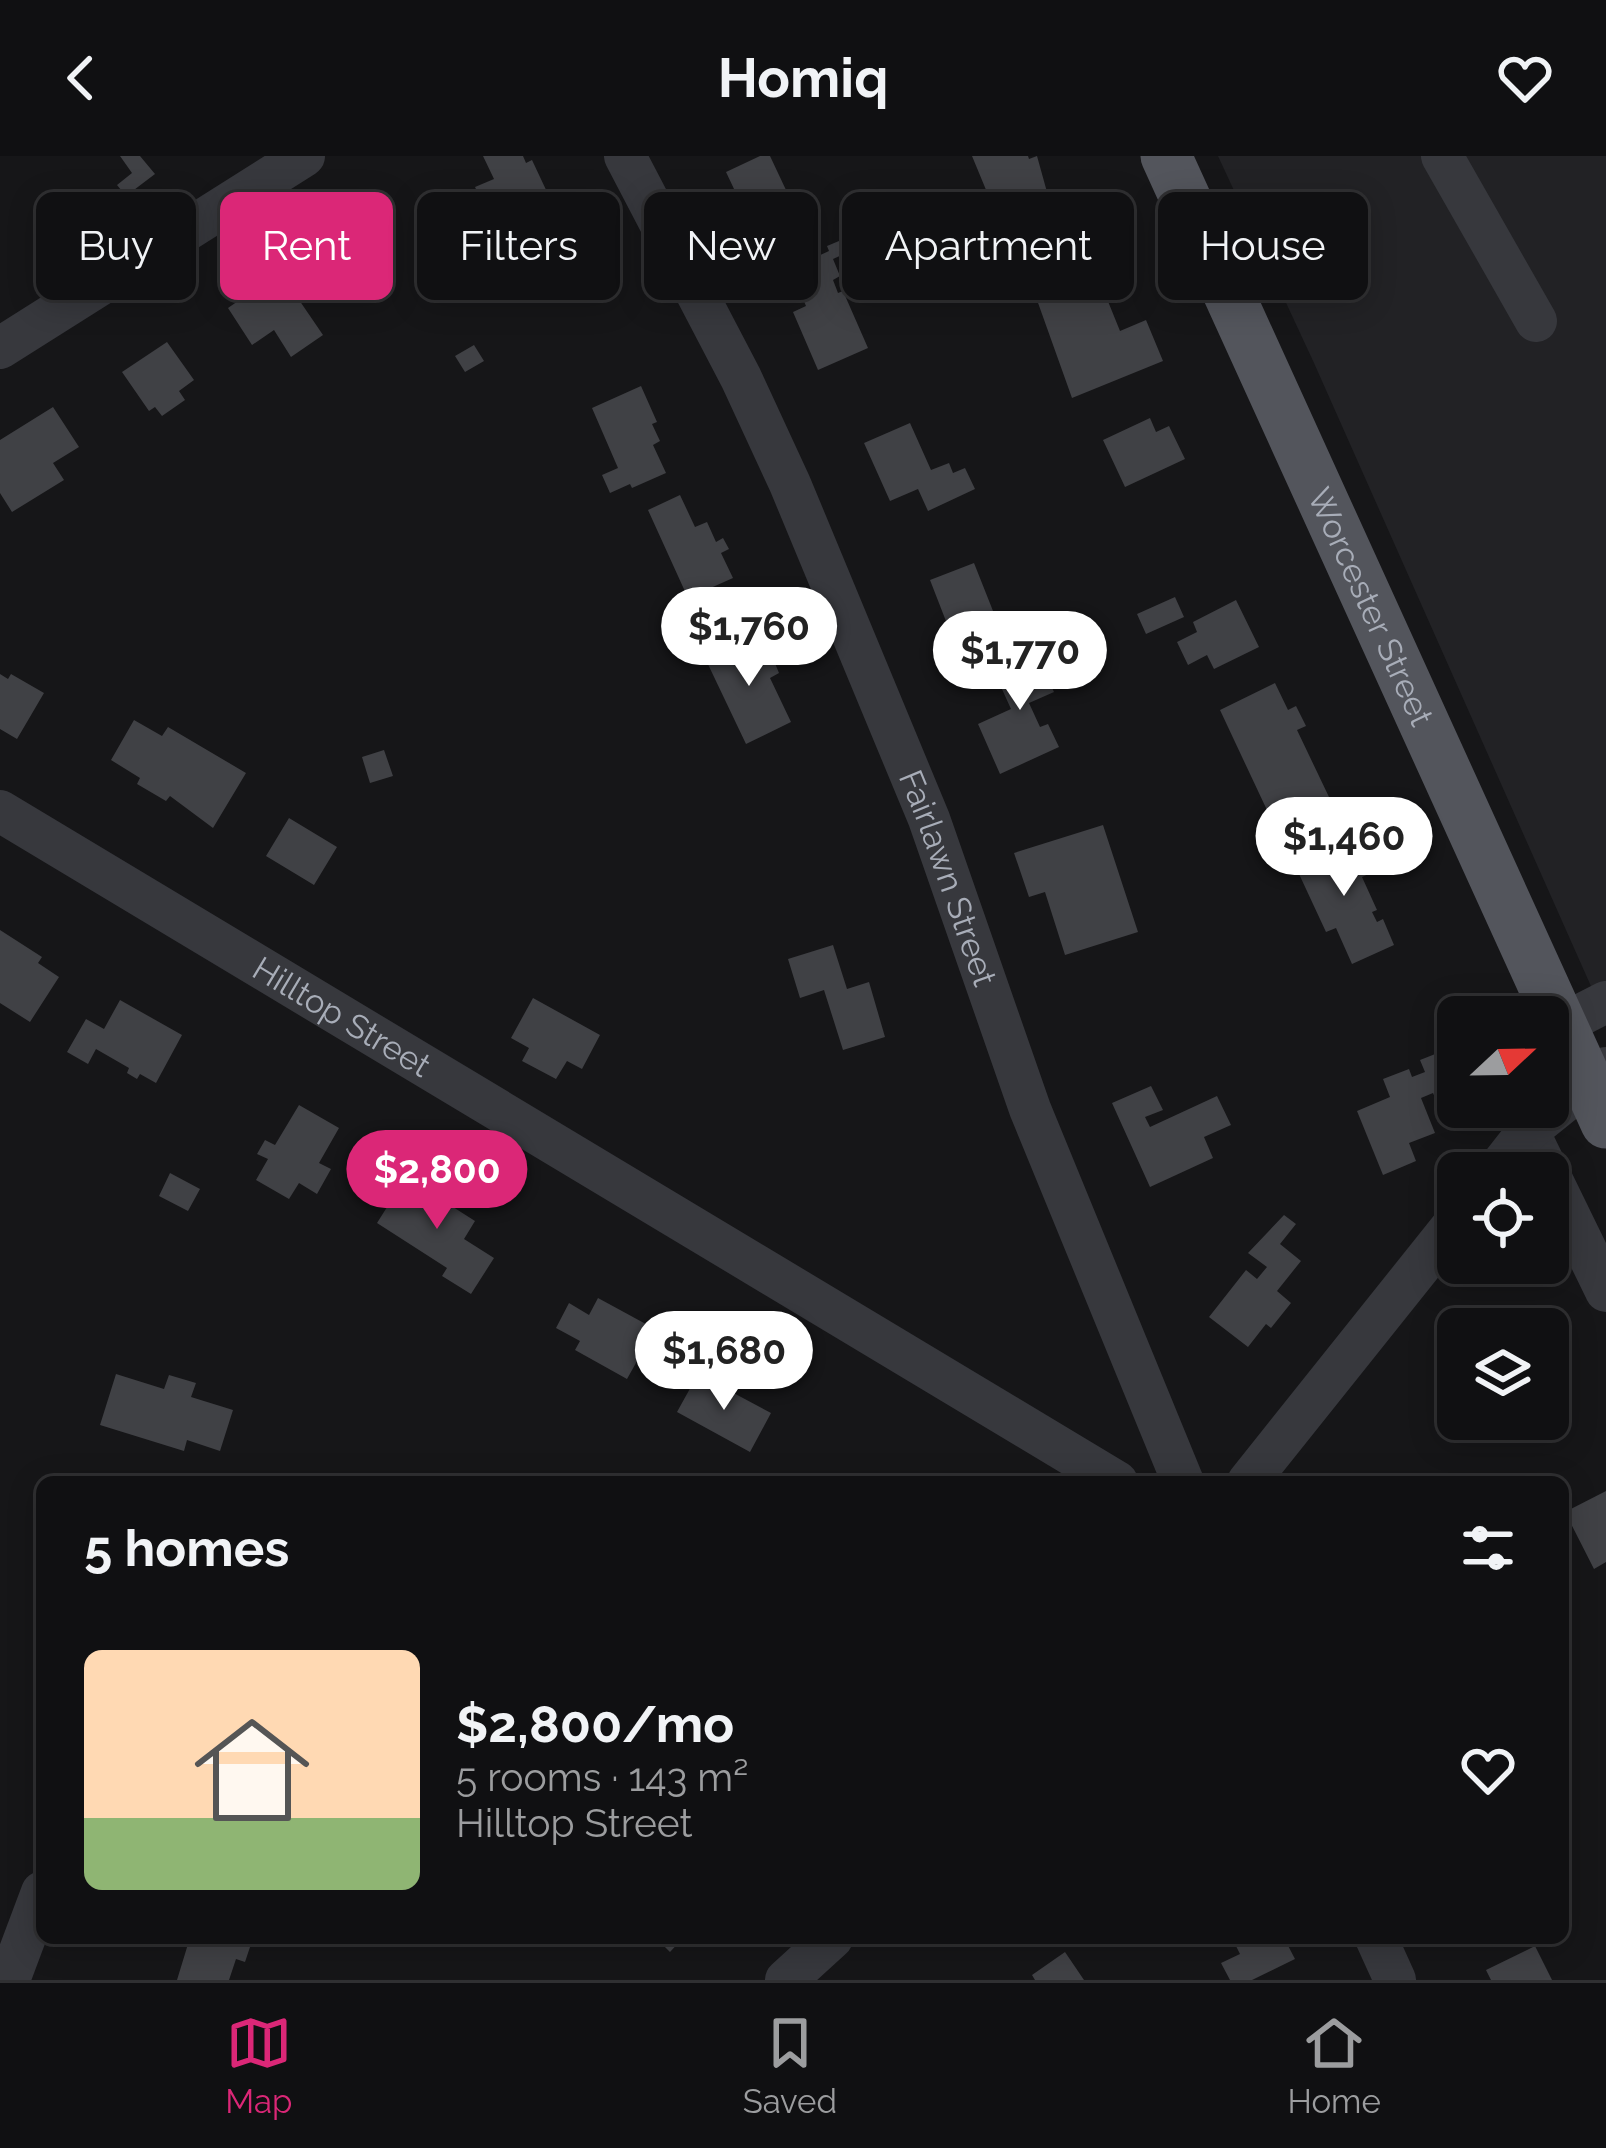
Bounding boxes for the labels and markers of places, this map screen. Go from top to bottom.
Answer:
pin: $1,760 [651,587,847,689]
pin: $1,770 [922,611,1118,713]
pin: $1,460 [1246,797,1442,899]
pin: $2,800 [339,1130,535,1232]
pin: $1,680 [626,1311,822,1413]

